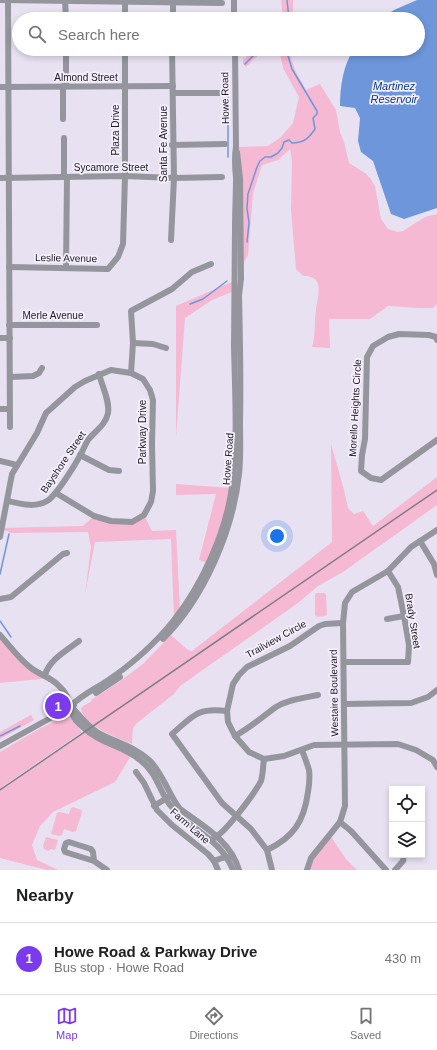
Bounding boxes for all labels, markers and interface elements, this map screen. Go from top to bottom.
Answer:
search box [12,12,425,56]
icon: search [26,23,48,45]
text: Search here [58,26,140,43]
street label: Almond Street [54,72,118,83]
street label: Howe Road [219,72,231,124]
water label: Martinez Reservoir [370,80,419,105]
street label: Plaza Drive [110,104,121,156]
street label: Santa Fe Avenue [158,105,169,182]
street label: Sycamore Street [74,162,148,173]
street label: Leslie Avenue [35,252,98,264]
street label: Merle Avenue [23,310,84,321]
street label: Morello Heights Circle [347,358,363,457]
street label: Parkway Drive [137,399,148,464]
street label: Bayshore Street [38,429,88,495]
street label: Howe Road [221,433,235,485]
your location [267,526,287,546]
street label: Brady Street [403,593,423,650]
street label: Trailview Circle [244,618,309,660]
street label: Westaire Boulevard [328,649,340,737]
pin: 1 [45,691,71,721]
map controls [389,786,425,858]
button: locate [389,786,425,822]
street label: Farm Lane [168,806,212,846]
button: layers [389,822,425,858]
text: Nearby [16,886,74,905]
text: Howe Road & Parkway Drive [54,943,257,960]
text: 1 [25,951,33,966]
text: 430 m [385,951,421,966]
text: Bus stop · Howe Road [54,960,184,975]
tab: Map [56,1005,78,1041]
tab: Directions [189,1005,238,1041]
tab: Saved [350,1005,381,1041]

